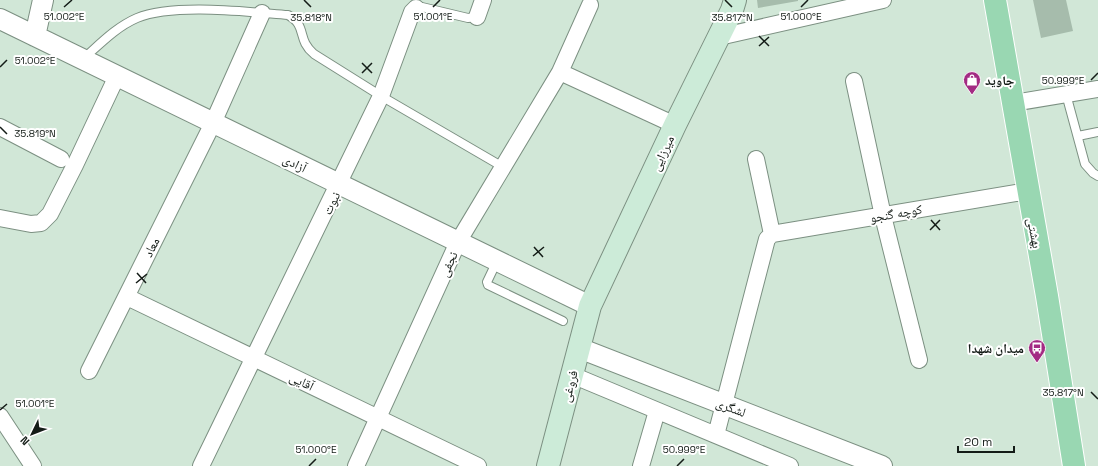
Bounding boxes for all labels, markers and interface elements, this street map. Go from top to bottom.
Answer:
text: 51.002°E [44,10,85,23]
text: 51.001°E [414,10,453,23]
text: 51.000°E [780,10,822,23]
text: 35.818°N [290,11,332,24]
text: 35.817°N [711,11,753,24]
text: 51.002°E [15,54,56,67]
shop icon: جاوید [962,70,982,95]
place label: جاوید [985,72,1014,89]
text: 50.999°E [1042,74,1085,87]
text: 35.819°N [14,127,56,140]
street label: میرزایی [647,133,678,174]
street label: آزادی [280,150,310,177]
street label: نبوت [319,189,344,218]
street label: کوچه گنجو [869,200,924,226]
street label: بهشتی [1023,216,1046,250]
street label: معاد [139,234,164,260]
street label: نجفی [435,249,462,280]
bus stop icon: میدان شهدا [1027,338,1047,363]
place label: میدان شهدا [968,340,1024,357]
street label: آقایی [287,368,317,395]
street label: فروغی [557,368,582,404]
text: 35.817°N [1042,386,1084,399]
street label: لشگری [713,394,748,421]
text: 51.001°E [16,397,55,410]
north arrow [12,414,52,454]
scale bar [958,428,1014,454]
text: N [17,433,32,448]
text: 20 m [964,434,992,450]
text: 51.000°E [295,443,337,456]
text: 50.999°E [663,443,706,456]

